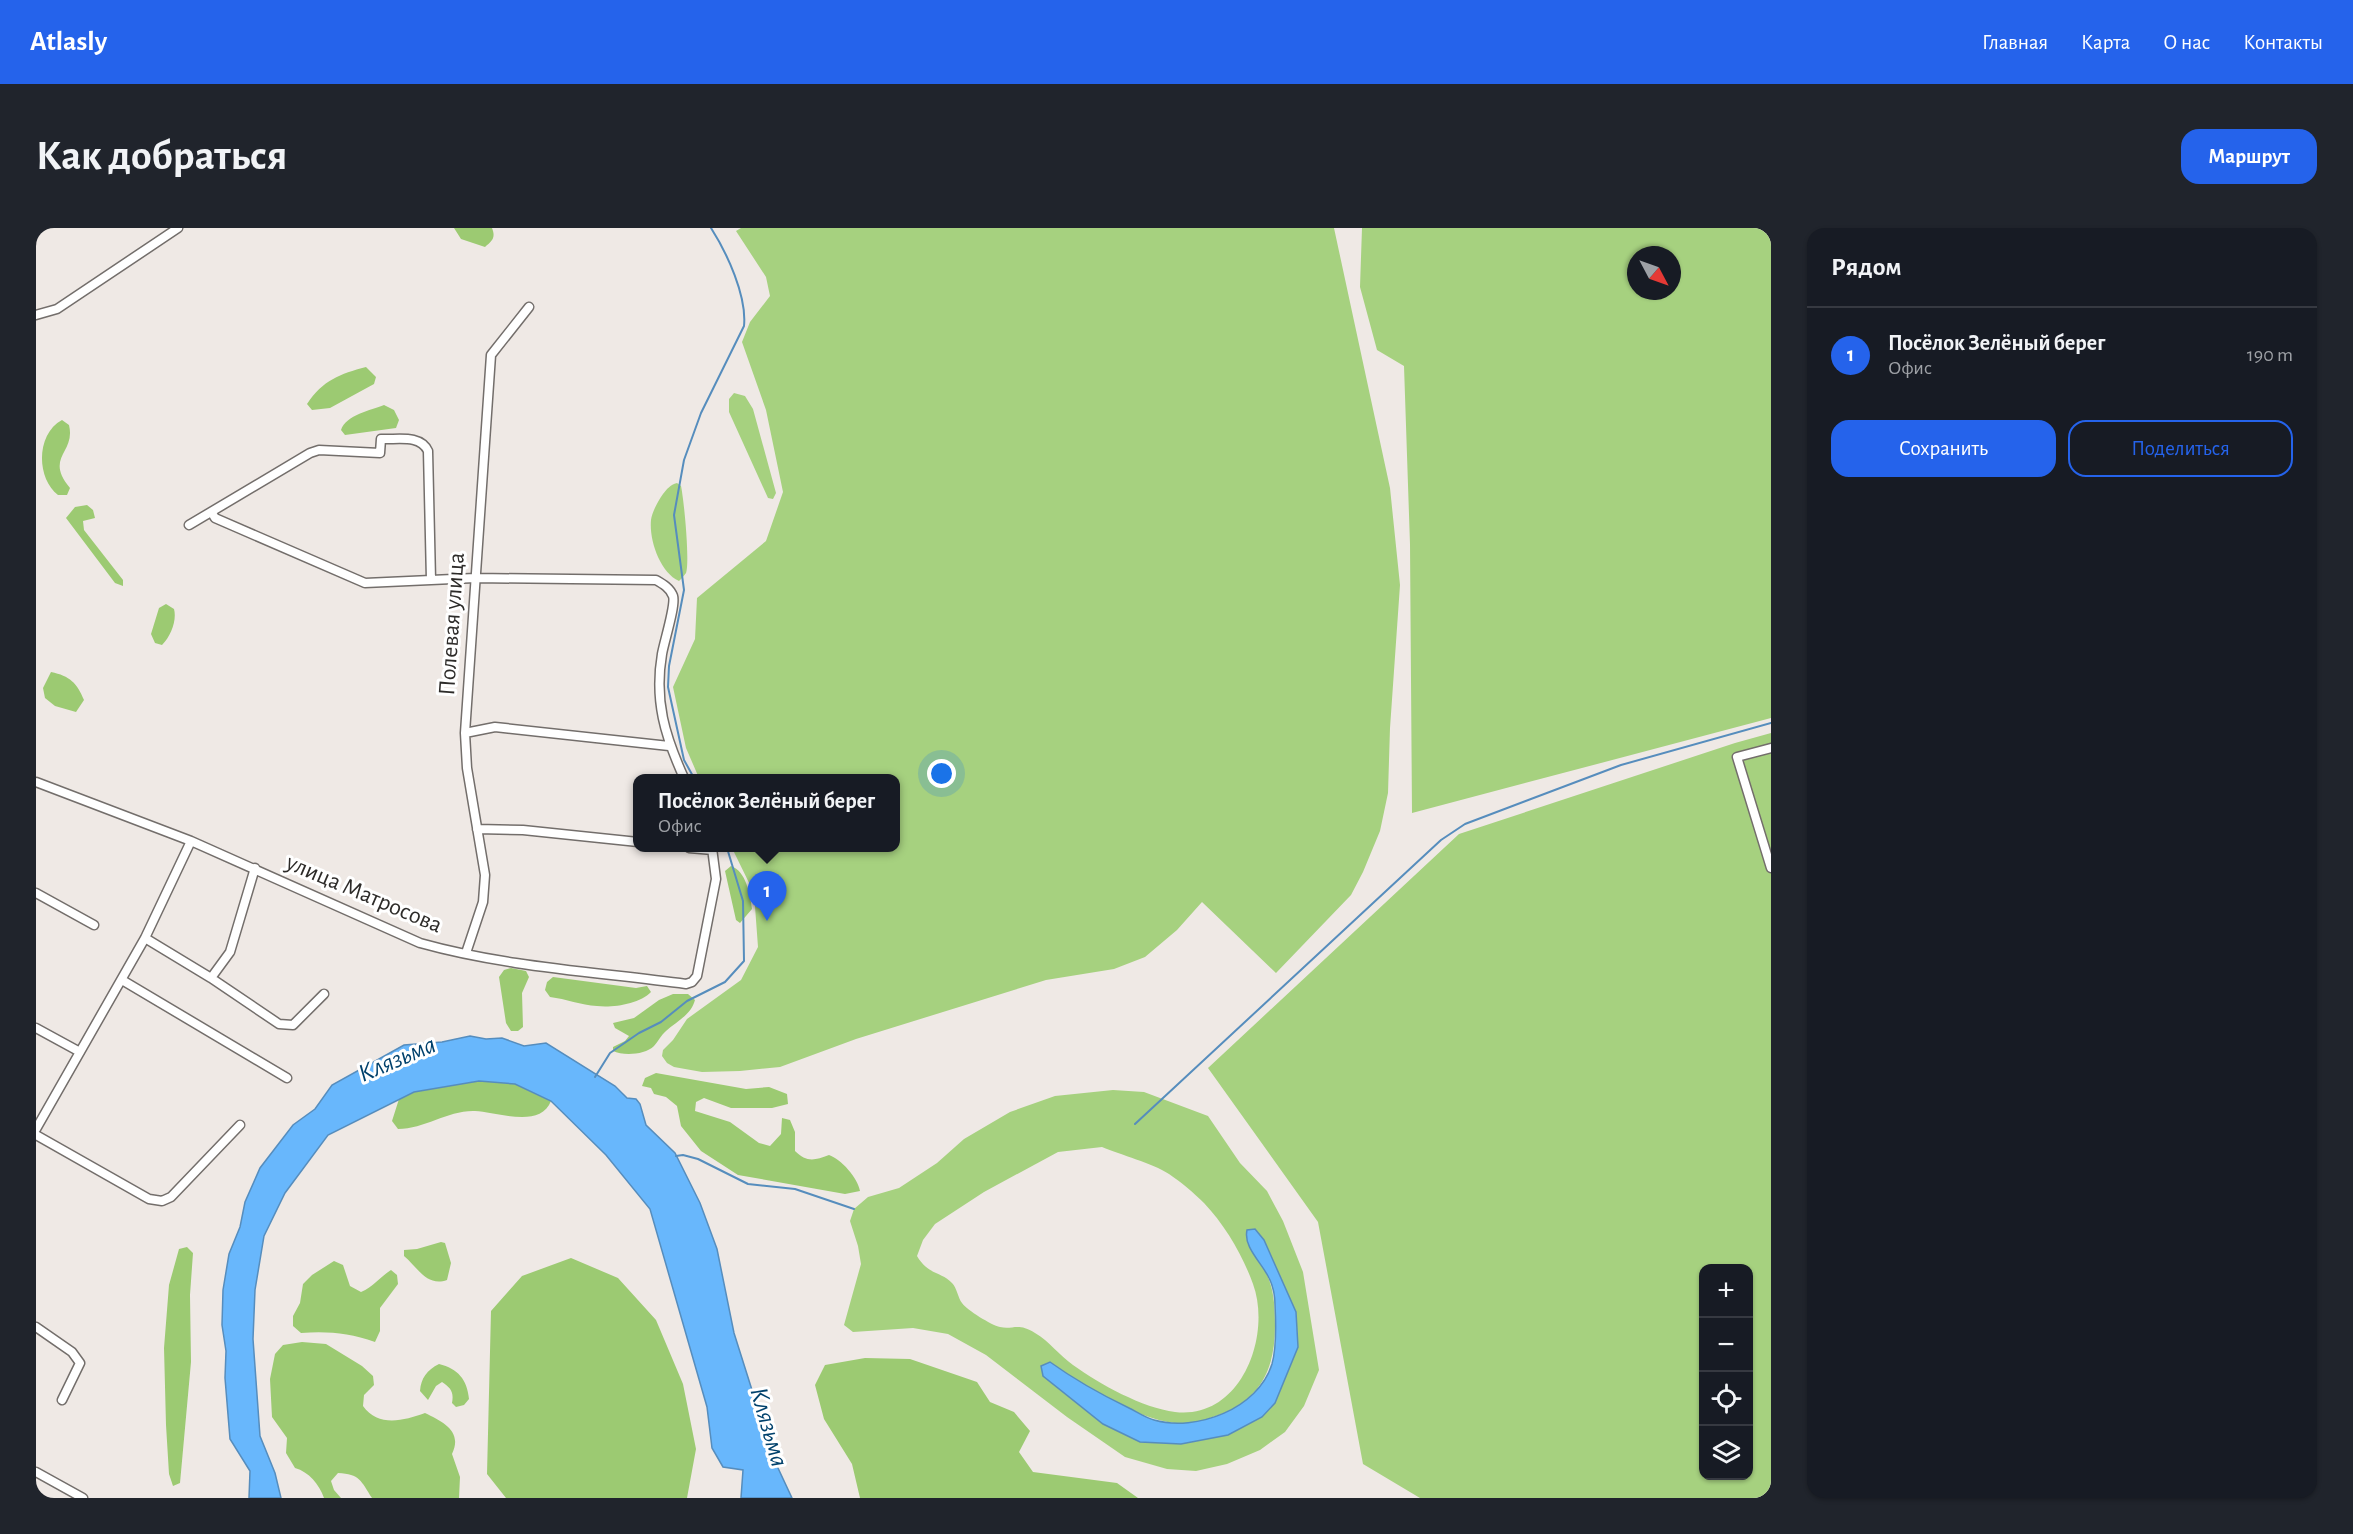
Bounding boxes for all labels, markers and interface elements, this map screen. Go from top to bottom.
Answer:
text: Atlasly [30,28,107,56]
text: Главная [1982,32,2048,53]
text: Карта [2081,32,2130,53]
text: О нас [2163,32,2210,53]
text: Контакты [2243,32,2323,53]
button: Маршрут [2181,129,2317,184]
text: Как добраться [36,135,287,177]
north arrow [1627,246,1681,300]
text: Рядом [1831,254,1902,280]
text: Посёлок Зелёный берег [1888,332,2105,354]
text: 1 [1847,345,1854,365]
text: 190 m [2247,345,2293,365]
text: Офис [1888,358,1932,378]
button: Сохранить [1831,420,2056,477]
button: Поделиться [2068,420,2293,477]
street label: Полевая улица [435,552,469,696]
your location [927,759,956,788]
popup [633,774,900,852]
text: Посёлок Зелёный берег [658,790,875,812]
text: Офис [658,816,702,836]
street label: улица Матросова [282,850,445,938]
pin: 1 [748,872,786,921]
water label: Клязьма [355,1031,439,1087]
map controls [1699,1264,1753,1480]
button: + [1699,1264,1753,1318]
button: − [1699,1318,1753,1372]
button: locate [1699,1372,1753,1426]
water label: Клязьма [745,1384,793,1470]
button: layers [1699,1426,1753,1480]

